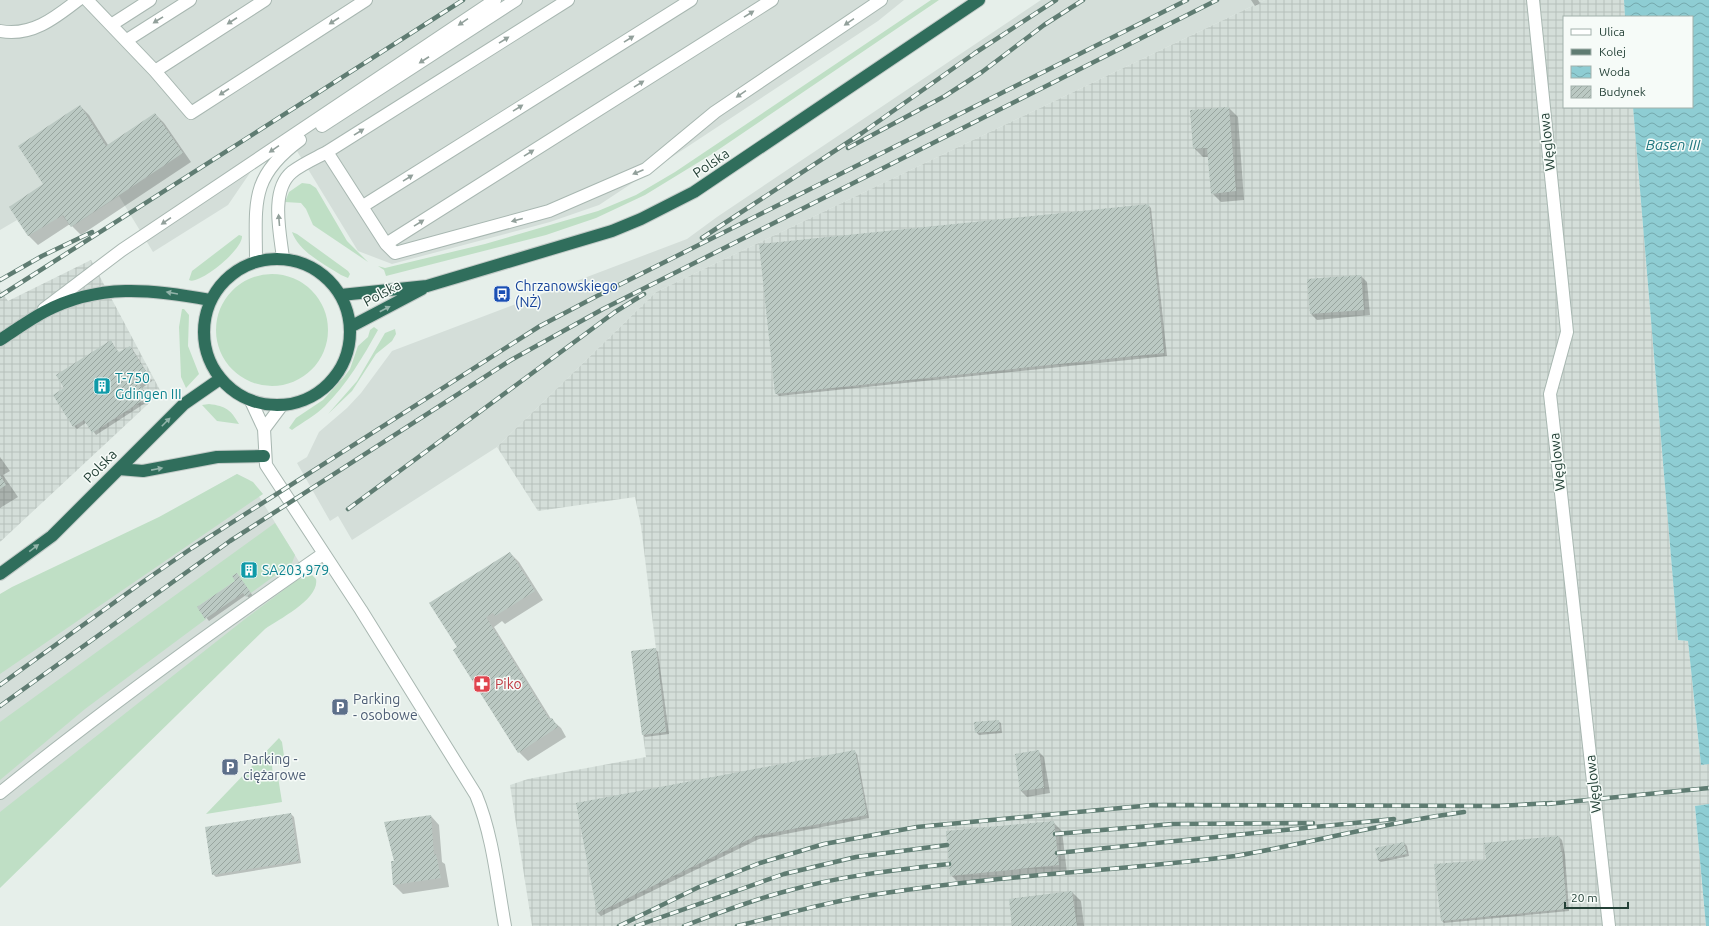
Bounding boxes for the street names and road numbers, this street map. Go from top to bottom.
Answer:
street label: Węglowa [1536,112,1558,172]
street label: Polska [690,145,732,181]
street label: Polska [360,276,404,310]
street label: Węglowa [1546,432,1568,492]
street label: Polska [80,446,120,486]
street label: Węglowa [1582,754,1604,814]

